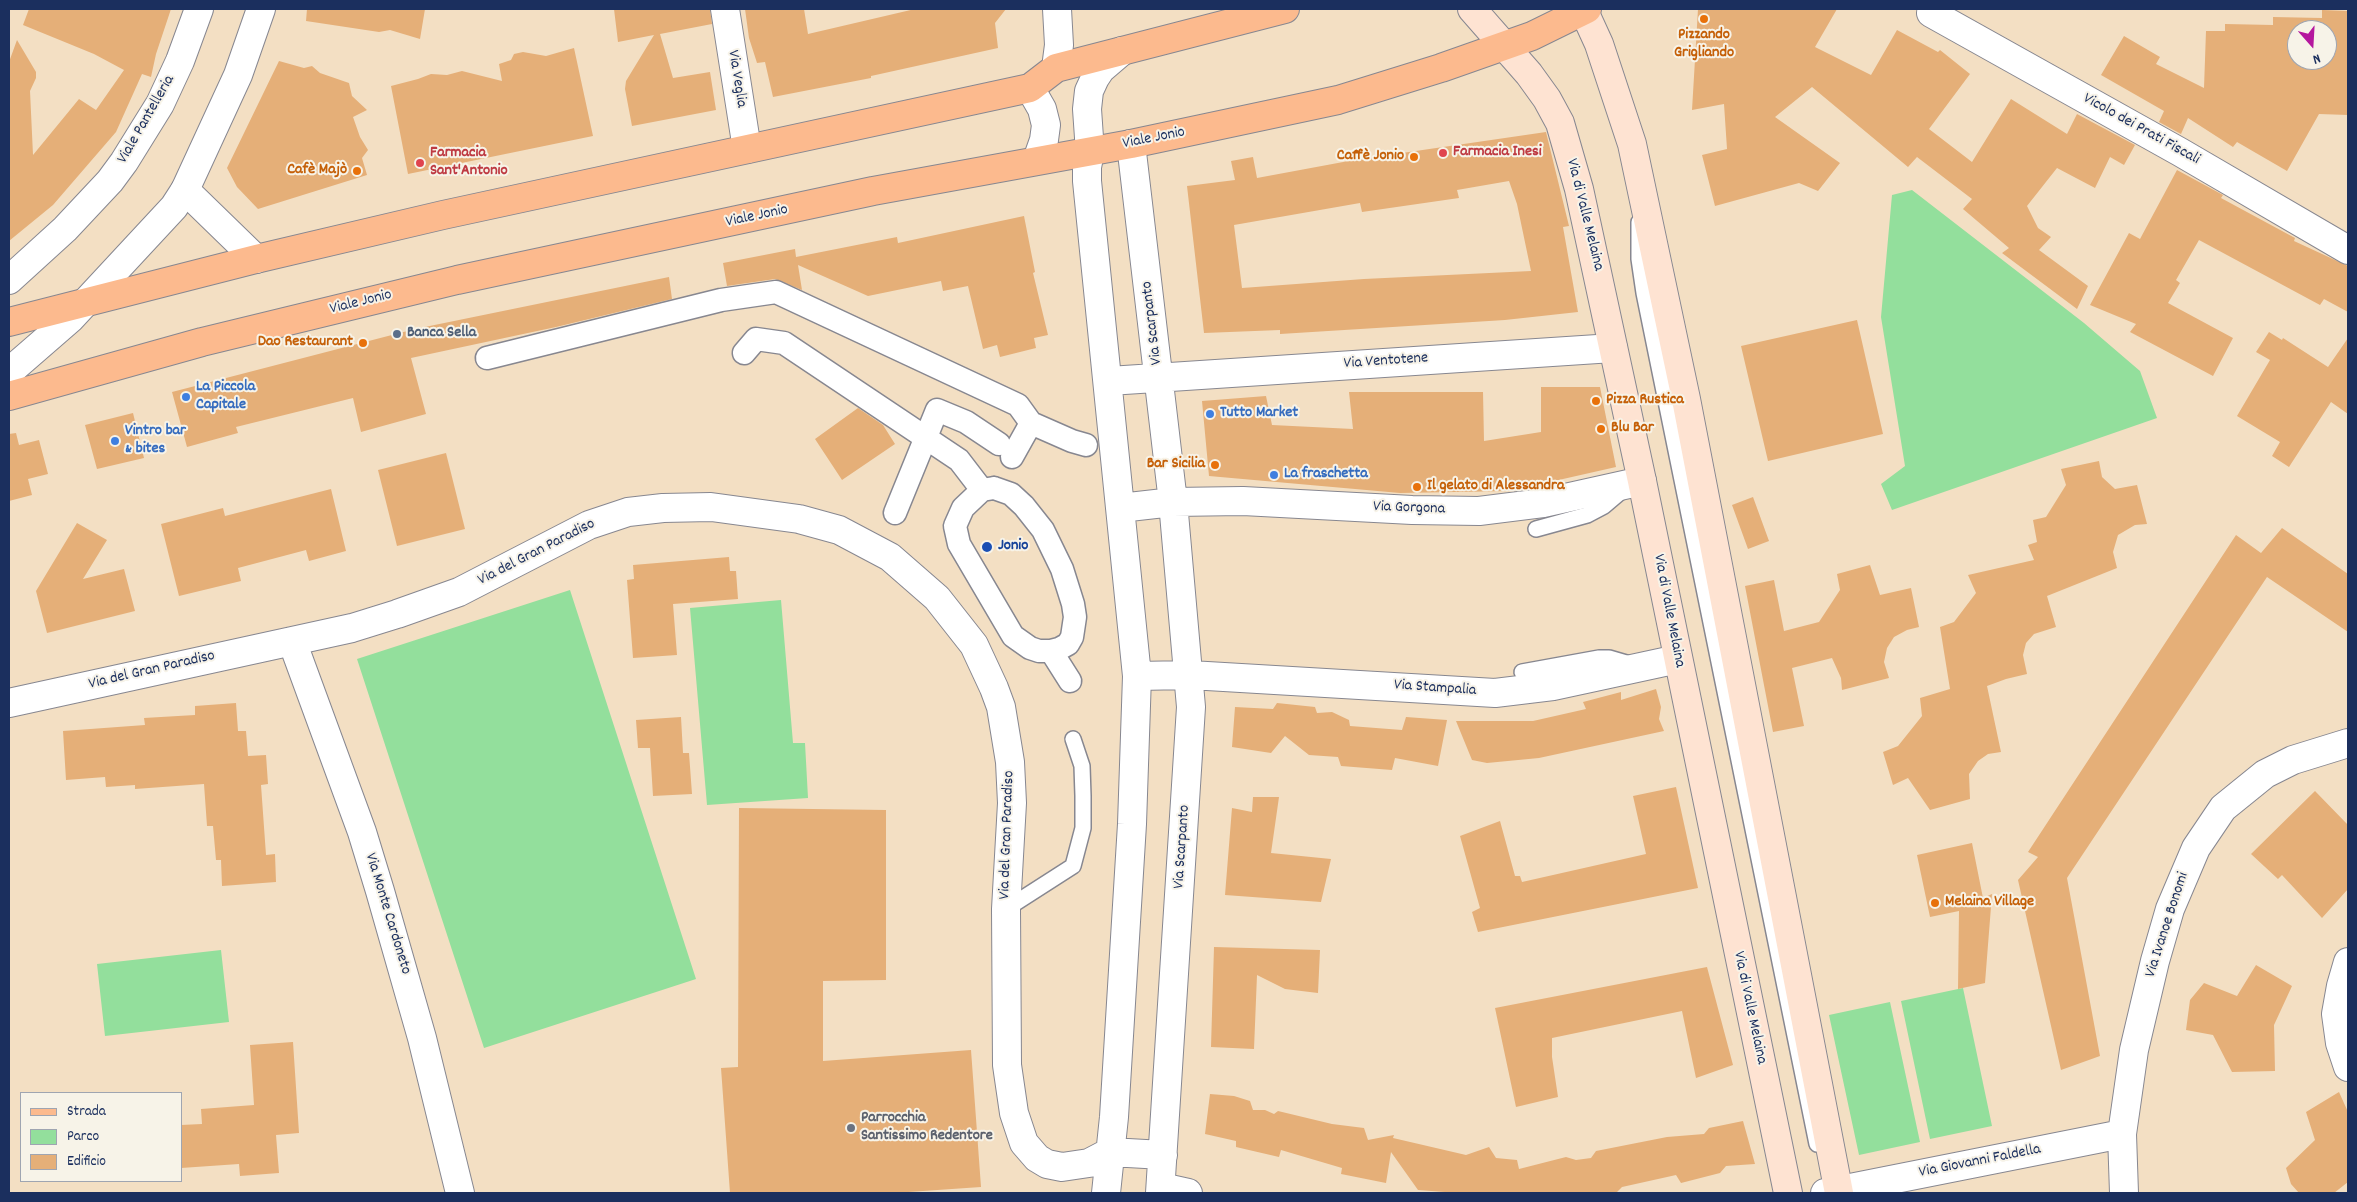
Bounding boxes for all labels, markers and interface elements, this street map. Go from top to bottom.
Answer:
marker: Pizzando Grigliando [1698,13,1710,25]
north arrow [2287,20,2337,70]
place label: Pizzando Grigliando [1674,26,1734,64]
text: N [2310,48,2323,69]
street label: Via Veglia [722,49,750,109]
street label: Viale Pantelleria [114,72,180,168]
street label: Vicolo dei Prati Fiscali [2079,90,2203,170]
street label: Viale Jonio [1121,124,1187,154]
place label: Farmacia Inesi [1453,143,1542,163]
place label: Farmacia Sant'Antonio [430,144,508,182]
place label: Caffè Jonio [1337,147,1404,167]
marker: Farmacia Inesi [1437,147,1449,159]
marker: Caffè Jonio [1408,151,1420,163]
marker: Farmacia Sant'Antonio [414,157,426,169]
street label: Via di Valle Melaina [1561,157,1607,273]
place label: Cafè Majò [287,161,347,181]
marker: Cafè Majò [351,165,363,177]
street label: Viale Jonio [724,201,790,233]
street label: Via Scarpanto [1138,280,1168,366]
street label: Viale Jonio [328,286,394,320]
place label: Banca Sella [407,324,476,344]
marker: Banca Sella [391,328,403,340]
place label: Dao Restaurant [258,333,353,353]
marker: Dao Restaurant [357,337,369,349]
street label: Via Ventotene [1343,349,1429,375]
place label: La Piccola Capitale [196,378,255,416]
marker: La Piccola Capitale [180,391,192,403]
place label: Pizza Rustica [1606,391,1684,411]
marker: Pizza Rustica [1590,395,1602,407]
place label: Tutto Market [1220,404,1298,424]
marker: Tutto Market [1204,408,1216,420]
place label: Blu Bar [1611,419,1654,439]
place label: Vintro bar & bites [125,422,186,460]
marker: Blu Bar [1595,423,1607,435]
marker: Vintro bar & bites [109,435,121,447]
place label: Bar Sicilia [1147,455,1205,475]
marker: Bar Sicilia [1209,459,1221,471]
place label: La fraschetta [1284,465,1368,485]
marker: La fraschetta [1268,469,1280,481]
place label: Il gelato di Alessandra [1427,477,1564,497]
marker: Il gelato di Alessandra [1411,481,1423,493]
street label: Via Gorgona [1373,498,1445,520]
street label: Via del Gran Paradiso [475,515,599,591]
place label: Jonio [998,537,1028,557]
marker: Jonio [980,540,994,554]
street label: Via di Valle Melaina [1648,553,1688,669]
street label: Via del Gran Paradiso [87,647,217,695]
street label: Via Stampalia [1393,677,1477,701]
street label: Via del Gran Paradiso [996,770,1020,900]
street label: Via Scarpanto [1170,804,1196,890]
street label: Via Monte Cardoneto [359,851,415,977]
street label: Via Ivanoe Bonomi [2142,870,2194,980]
place label: Melaina Village [1945,893,2034,913]
marker: Melaina Village [1929,897,1941,909]
street label: Via di Valle Melaina [1728,950,1770,1066]
legend [20,1092,182,1182]
text: Strada [67,1101,106,1123]
place label: Parrocchia Santissimo Redentore [861,1109,993,1147]
marker: Parrocchia Santissimo Redentore [845,1122,857,1134]
text: Parco [67,1126,99,1148]
street label: Via Giovanni Faldella [1918,1141,2042,1183]
text: Edificio [67,1151,106,1173]

